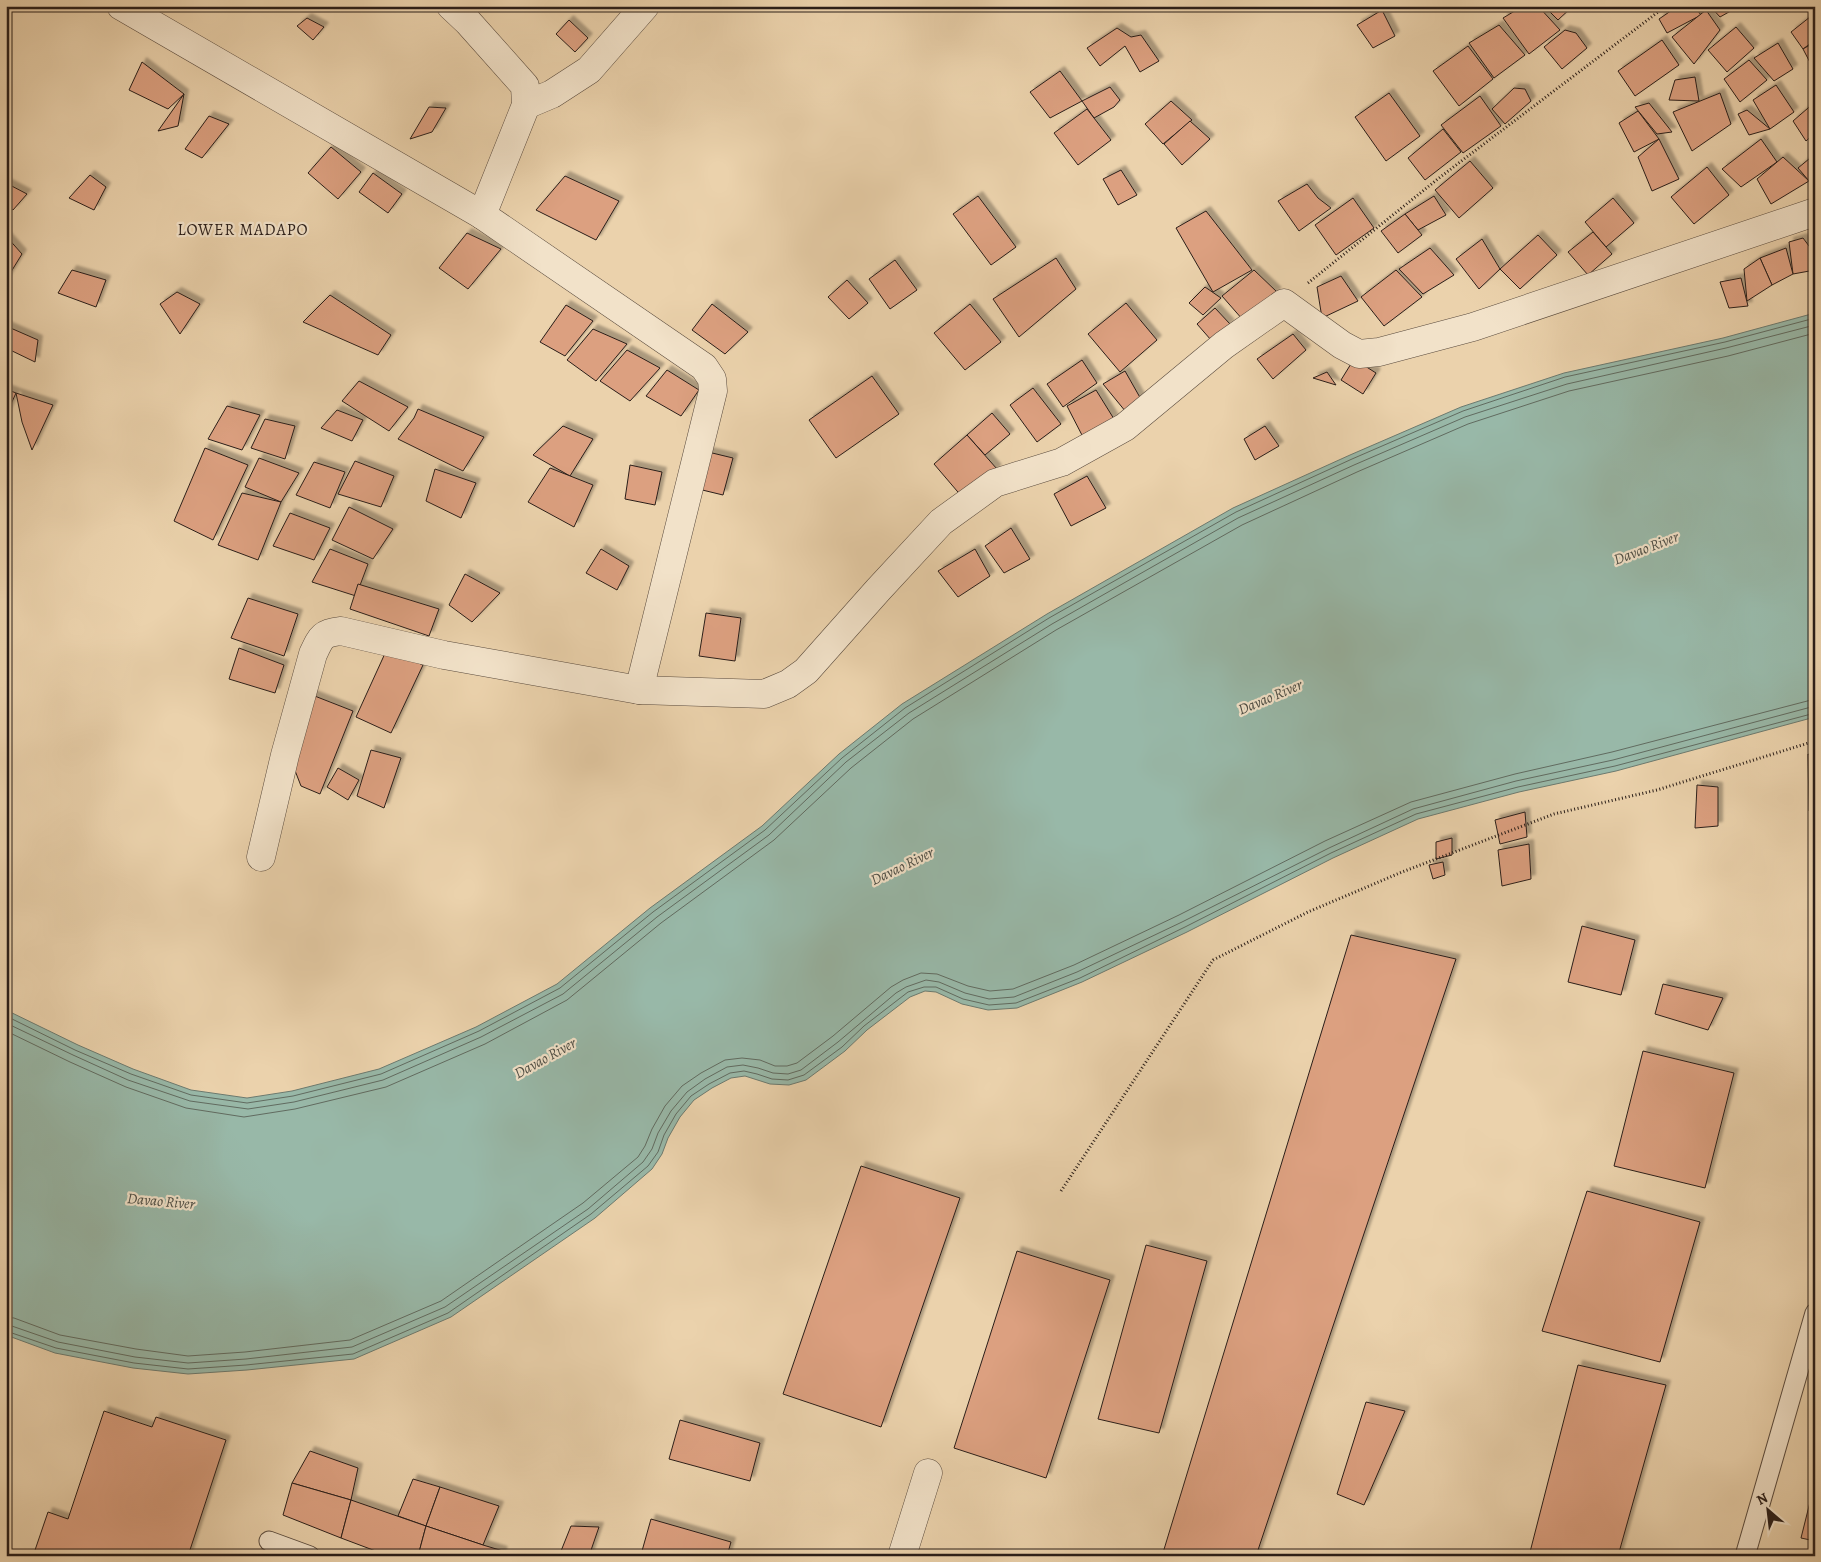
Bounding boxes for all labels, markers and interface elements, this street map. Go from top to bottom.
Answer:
district label: LOWER MADAPO [177,219,309,241]
water label: Davao River [1611,526,1682,570]
water label: Davao River [1235,674,1306,719]
water label: Davao River [867,842,938,890]
water label: Davao River [510,1032,580,1083]
water label: Davao River [126,1188,196,1214]
north arrow [1744,1484,1794,1534]
text: N [1753,1488,1771,1510]

